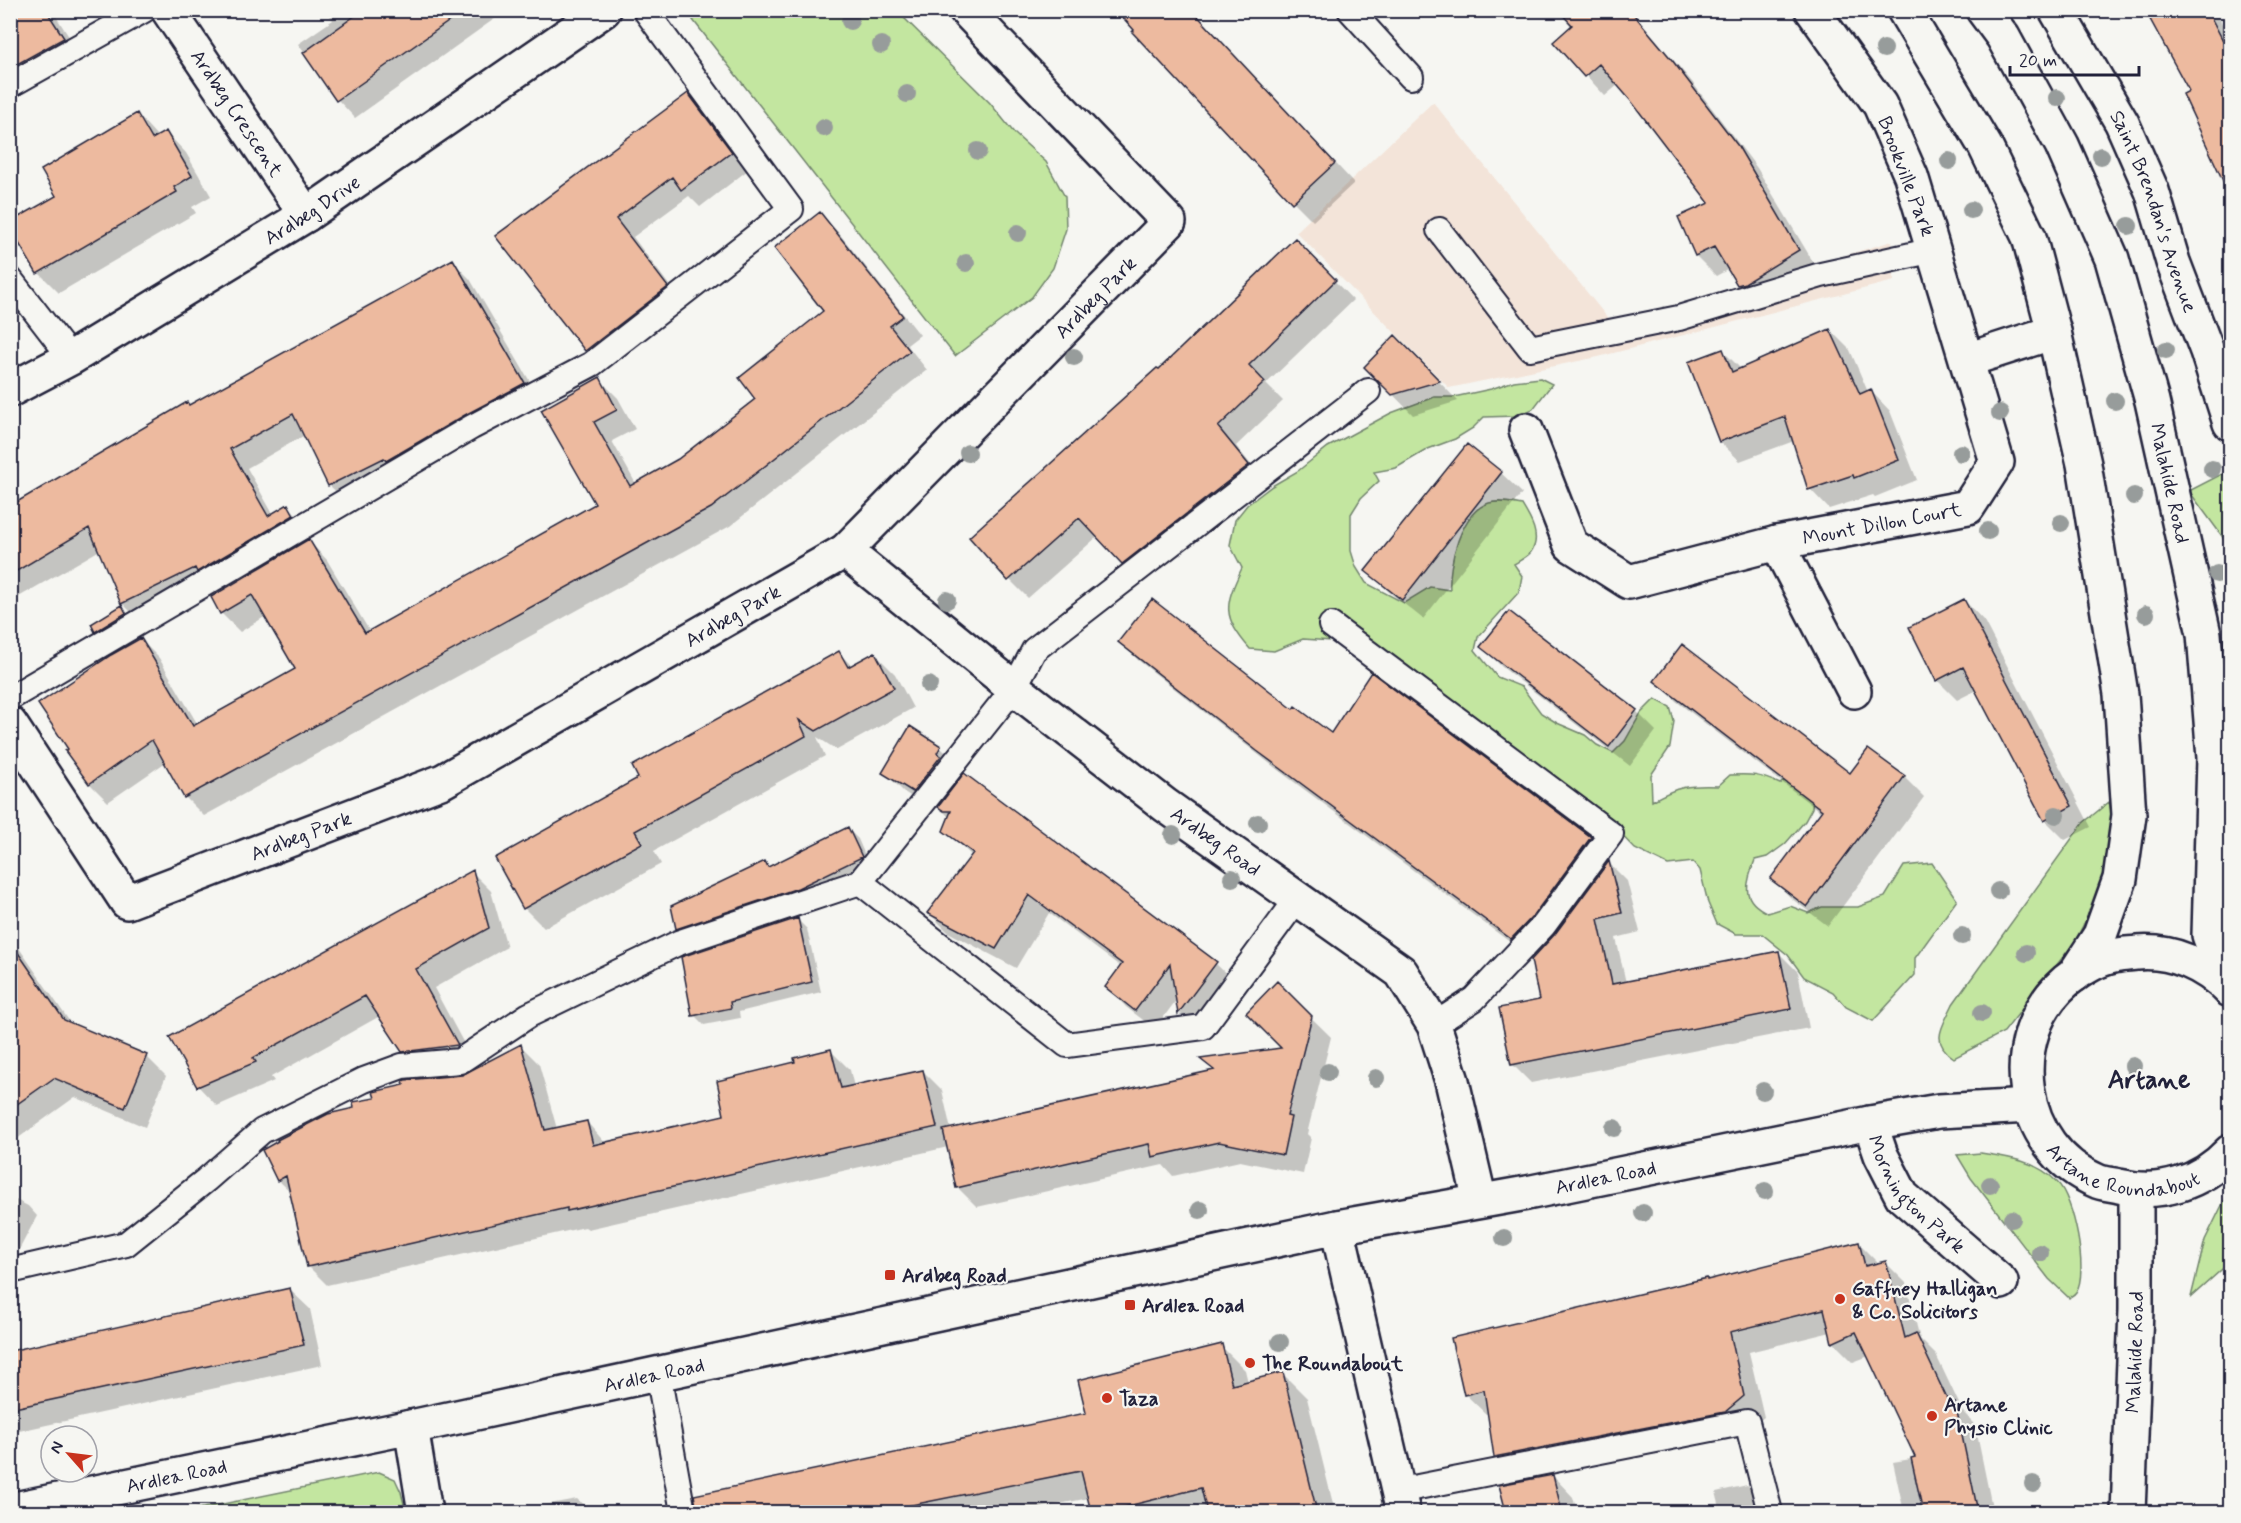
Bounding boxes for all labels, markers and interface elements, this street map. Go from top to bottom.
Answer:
scale bar [2010,39,2139,77]
street label: Ardbeg Crescent [183,45,289,183]
text: 20 m [2019,49,2057,73]
street label: Saint Brendan's Avenue [2102,106,2203,317]
street label: Brookville Park [1870,113,1941,240]
street label: Ardbeg Drive [260,169,366,252]
street label: Ardbeg Park [1049,251,1143,345]
street label: Malahide Road [2142,421,2195,546]
street label: Mount Dillon Court [1801,497,1964,553]
street label: Ardbeg Park [681,579,786,655]
street label: Ardbeg Road [1165,801,1266,884]
street label: Ardbeg Park [247,805,355,868]
district label: Artane [2108,1064,2190,1098]
street label: Mornington Park [1860,1132,1971,1260]
street label: Artane Roundabout [2039,1138,2205,1204]
street label: Ardlea Road [1553,1155,1659,1202]
place label: Ardbeg Road [902,1263,1007,1290]
marker: Ardbeg Road [883,1268,897,1282]
place label: Gaffney Halligan & Co. Solicitors [1852,1276,1998,1326]
street label: Malahide Road [2120,1291,2151,1414]
marker: Gaffney Halligan & Co. Solicitors [1833,1292,1847,1306]
place label: Ardlea Road [1142,1293,1244,1320]
marker: Ardlea Road [1123,1298,1137,1312]
place label: The Roundabout [1262,1351,1404,1378]
street label: Ardlea Road [601,1352,707,1400]
marker: The Roundabout [1243,1356,1257,1370]
place label: Taza [1119,1386,1159,1413]
marker: Taza [1100,1391,1114,1405]
place label: Artane Physio Clinic [1944,1392,2054,1442]
marker: Artane Physio Clinic [1925,1409,1939,1423]
north arrow [39,1424,99,1484]
text: N [45,1438,69,1457]
street label: Ardlea Road [124,1453,230,1501]

